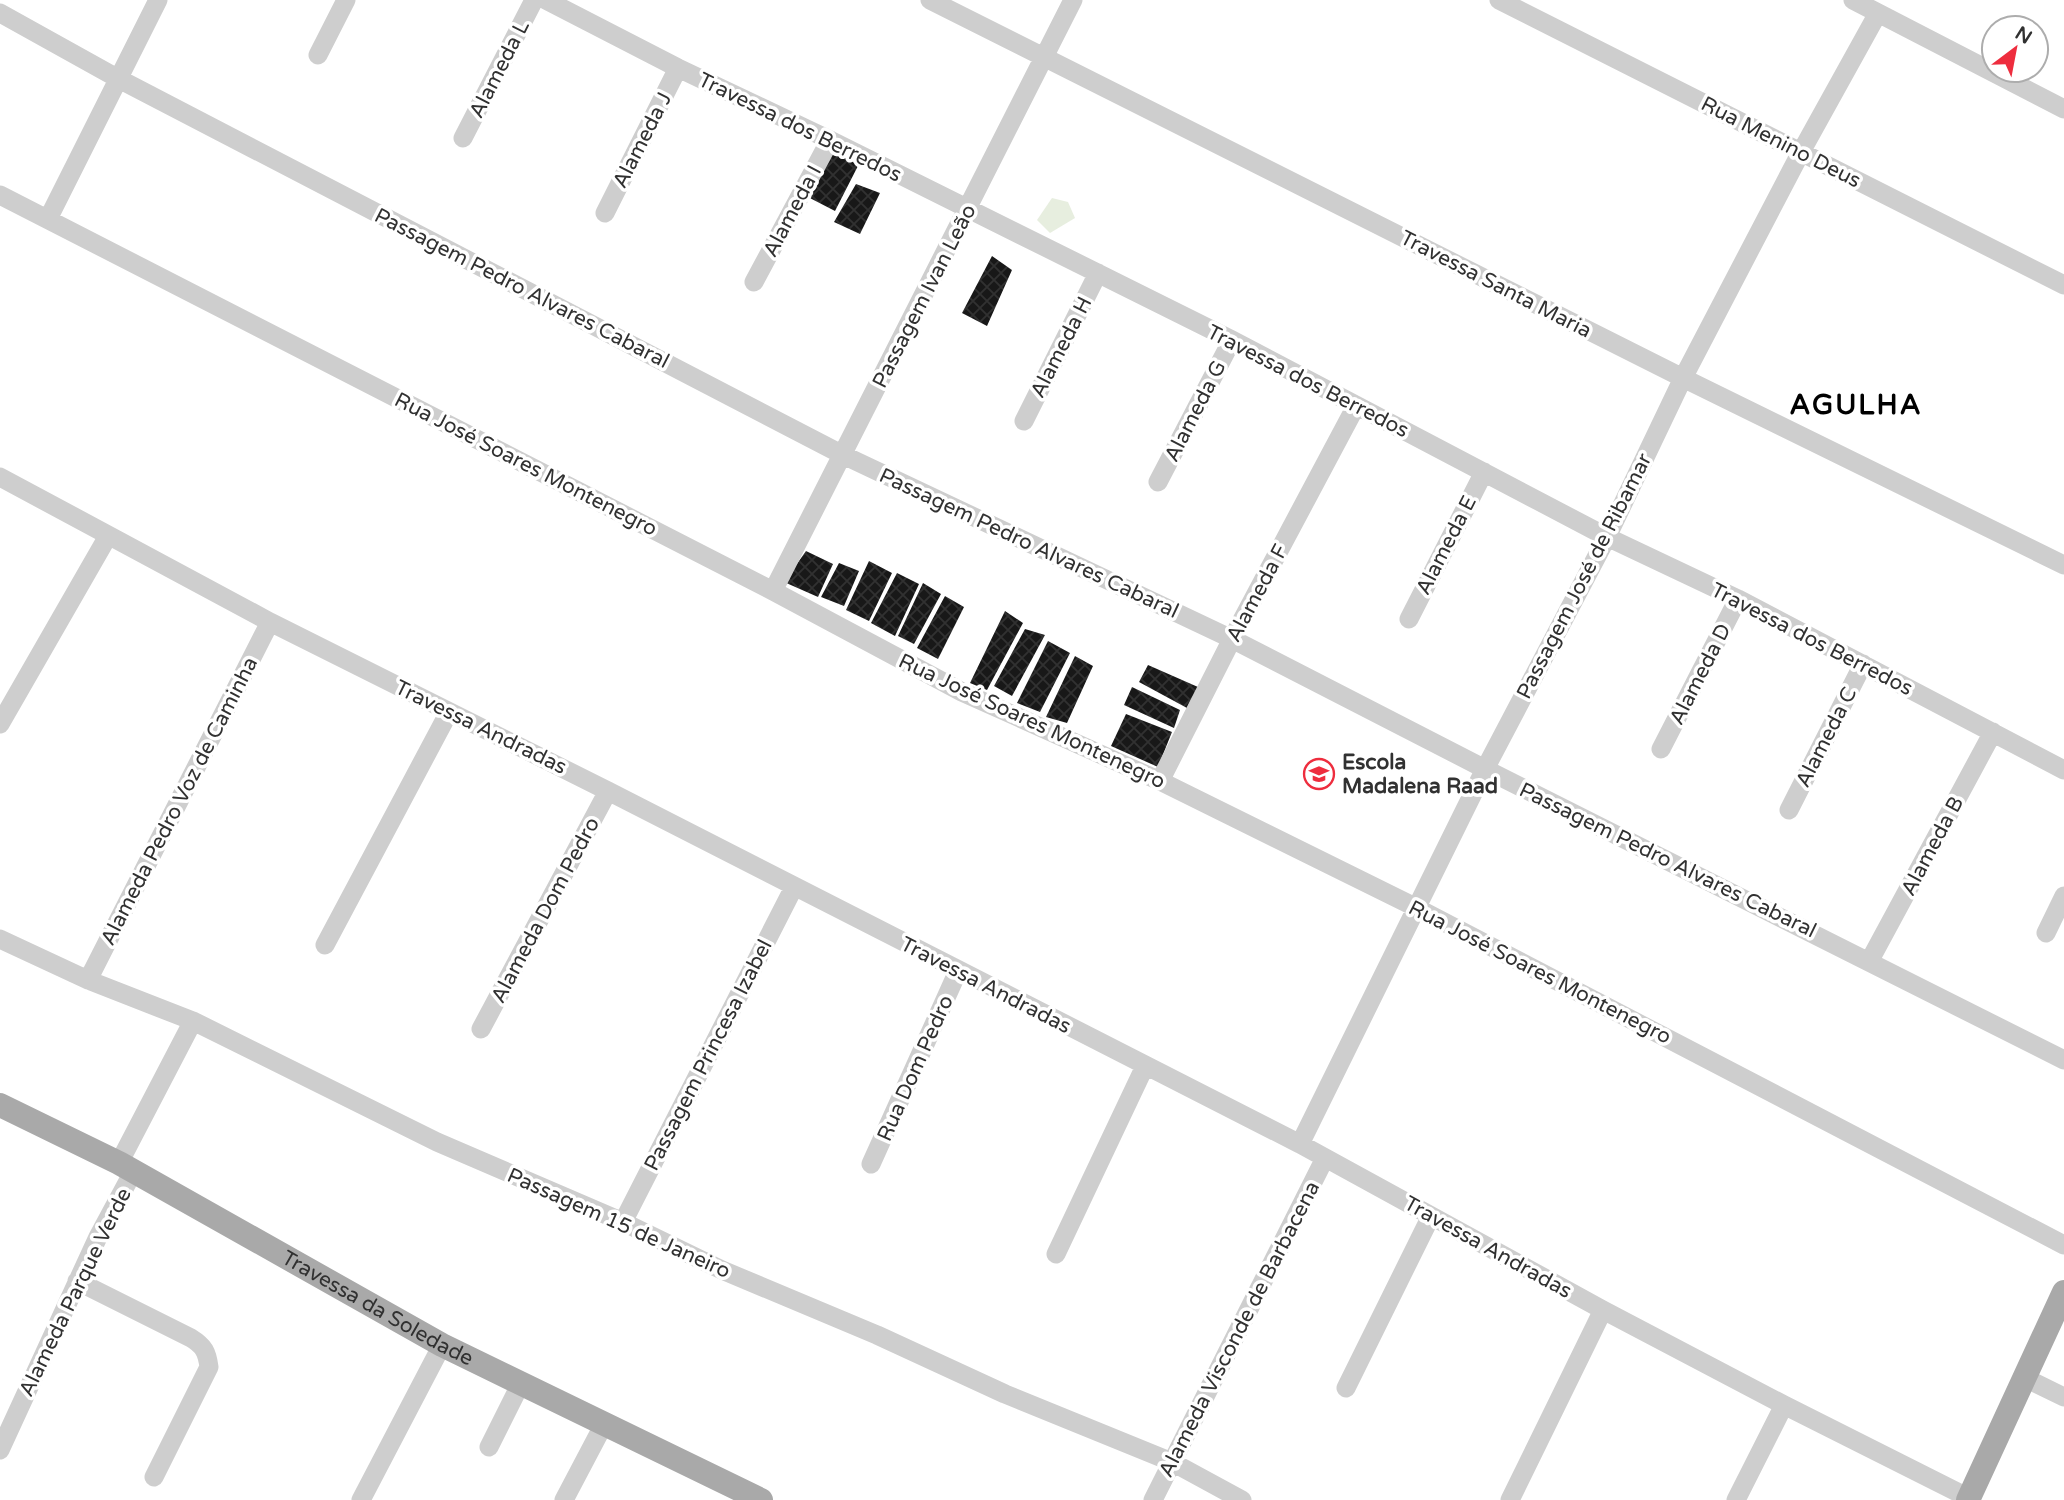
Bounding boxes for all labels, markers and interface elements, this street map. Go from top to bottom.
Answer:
north arrow [1980,14,2050,84]
street label: Alameda L [464,16,535,122]
text: N [2011,22,2036,49]
street label: Travessa dos Berredos [694,67,906,188]
street label: Alameda J [608,88,677,192]
street label: Rua Menino Deus [1697,91,1865,194]
street label: Alameda I [758,161,827,261]
street label: Passagem Ivan Leão [867,200,982,392]
street label: Passagem Pedro Alvares Cabaral [370,203,673,374]
street label: Travessa Santa Maria [1396,225,1596,344]
street label: Alameda H [1025,292,1098,402]
street label: Travessa dos Berredos [1203,320,1413,443]
street label: Alameda G [1159,356,1232,466]
street label: Rua José Soares Montenegro [390,387,661,542]
district label: AGULHA [1789,388,1923,422]
street label: Passagem José de Ribamar [1512,449,1657,703]
street label: Passagem Pedro Alvares Cabaral [875,463,1182,624]
street label: Alameda E [1411,492,1482,599]
street label: Alameda F [1221,540,1294,646]
street label: Travessa dos Berredos [1707,578,1917,701]
street label: Alameda D [1664,620,1737,729]
street label: Rua José Soares Montenegro [895,649,1169,794]
street label: Alameda Pedro Voz de Caminha [96,653,263,950]
street label: Travessa Andradas [391,675,571,780]
street label: Alameda C [1791,683,1862,791]
place label: Escola Madalena Raad [1342,750,1498,799]
school or university icon: Escola Madalena Raad [1302,757,1336,791]
street label: Passagem Pedro Alvares Cabaral [1515,777,1820,943]
street label: Alameda B [1896,792,1969,900]
street label: Alameda Dom Pedro [486,813,605,1007]
street label: Rua José Soares Montenegro [1404,895,1675,1050]
street label: Travessa Andradas [896,932,1075,1039]
street label: Passagem Princesa Izabel [639,935,778,1175]
street label: Rua Dom Pedro [872,991,959,1145]
street label: Passagem 15 de Janeiro [503,1163,734,1284]
street label: Alameda Visconde de Barbacena [1154,1177,1325,1481]
street label: Alameda Parque Verde [14,1184,137,1401]
street label: Travessa Andradas [1399,1191,1576,1304]
street label: Travessa da Soledade [277,1245,477,1371]

